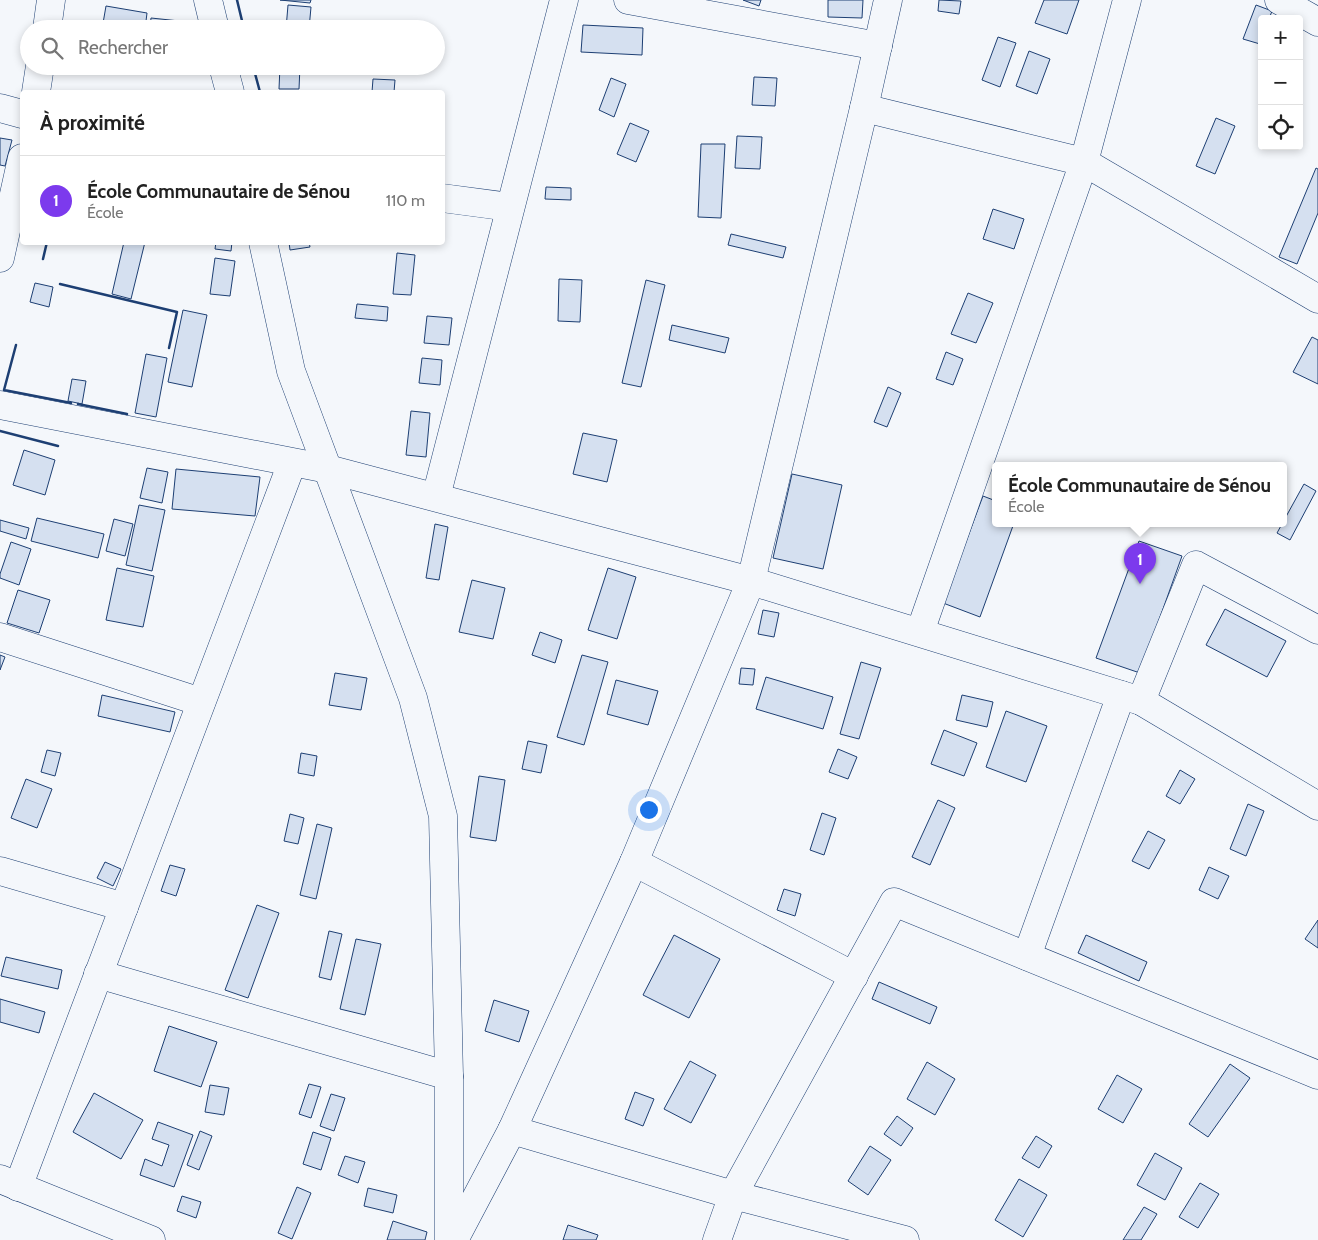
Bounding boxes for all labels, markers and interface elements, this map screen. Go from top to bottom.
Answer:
map controls [1258,15,1303,150]
button: + [1258,15,1303,60]
search box [20,20,445,75]
icon: search [38,34,66,62]
text: Rechercher [78,36,168,59]
button: − [1258,60,1303,105]
button: locate [1258,105,1303,150]
text: À proximité [40,110,145,135]
text: École Communautaire de Sénou [87,180,350,203]
text: 1 [53,191,59,210]
text: 110 m [386,191,425,210]
text: École [87,203,123,222]
popup [992,462,1287,527]
text: École Communautaire de Sénou [1008,474,1271,497]
text: École [1008,497,1044,516]
pin: 1 [1124,543,1156,584]
your location [636,797,662,823]

